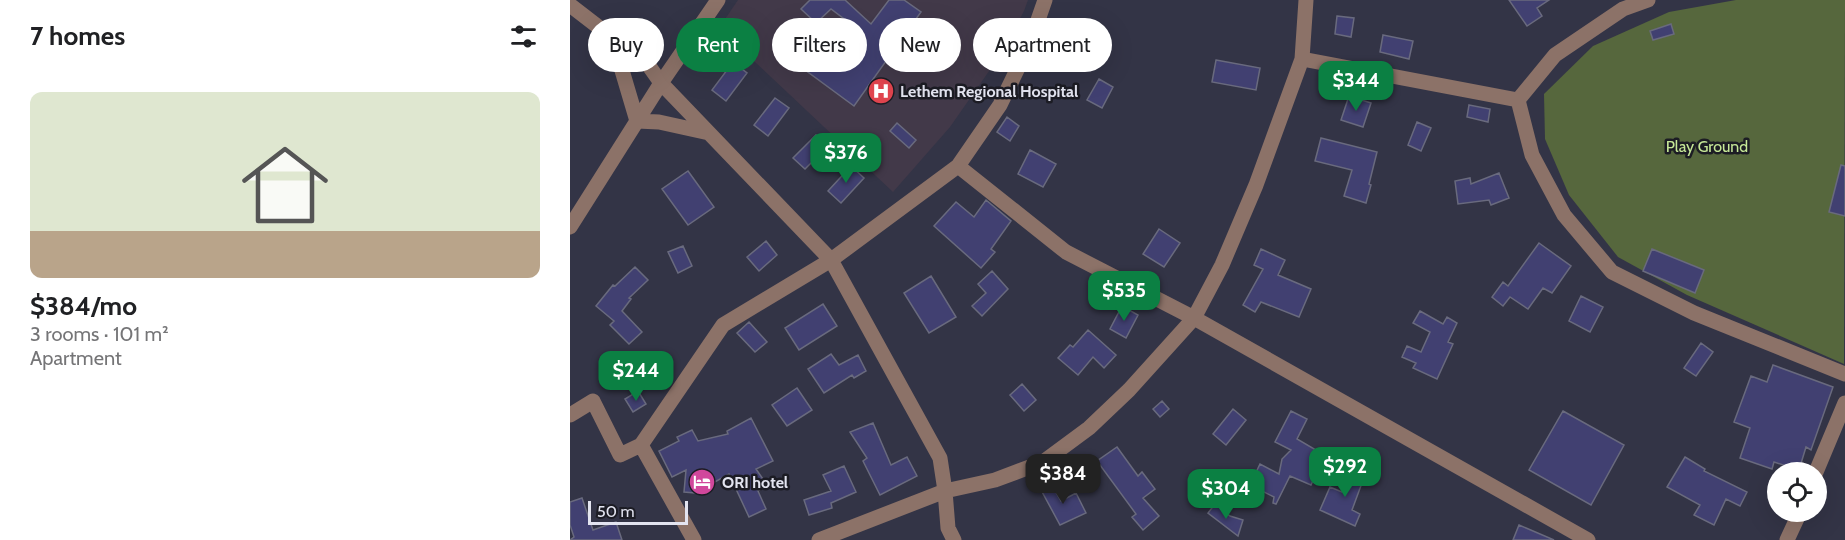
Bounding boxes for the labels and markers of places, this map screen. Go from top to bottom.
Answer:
pin: $344 [1320,61,1392,112]
hospital icon: Lethem Regional Hospital [866,76,896,106]
place label: Lethem Regional Hospital [900,82,1078,101]
pin: $376 [810,133,882,184]
pin: $535 [1088,271,1160,322]
pin: $244 [600,351,672,402]
pin: $292 [1309,447,1381,498]
pin: $384 [1027,454,1099,505]
hotel icon: ORI hotel [687,467,717,497]
pin: $304 [1190,469,1262,520]
place label: ORI hotel [722,473,788,492]

